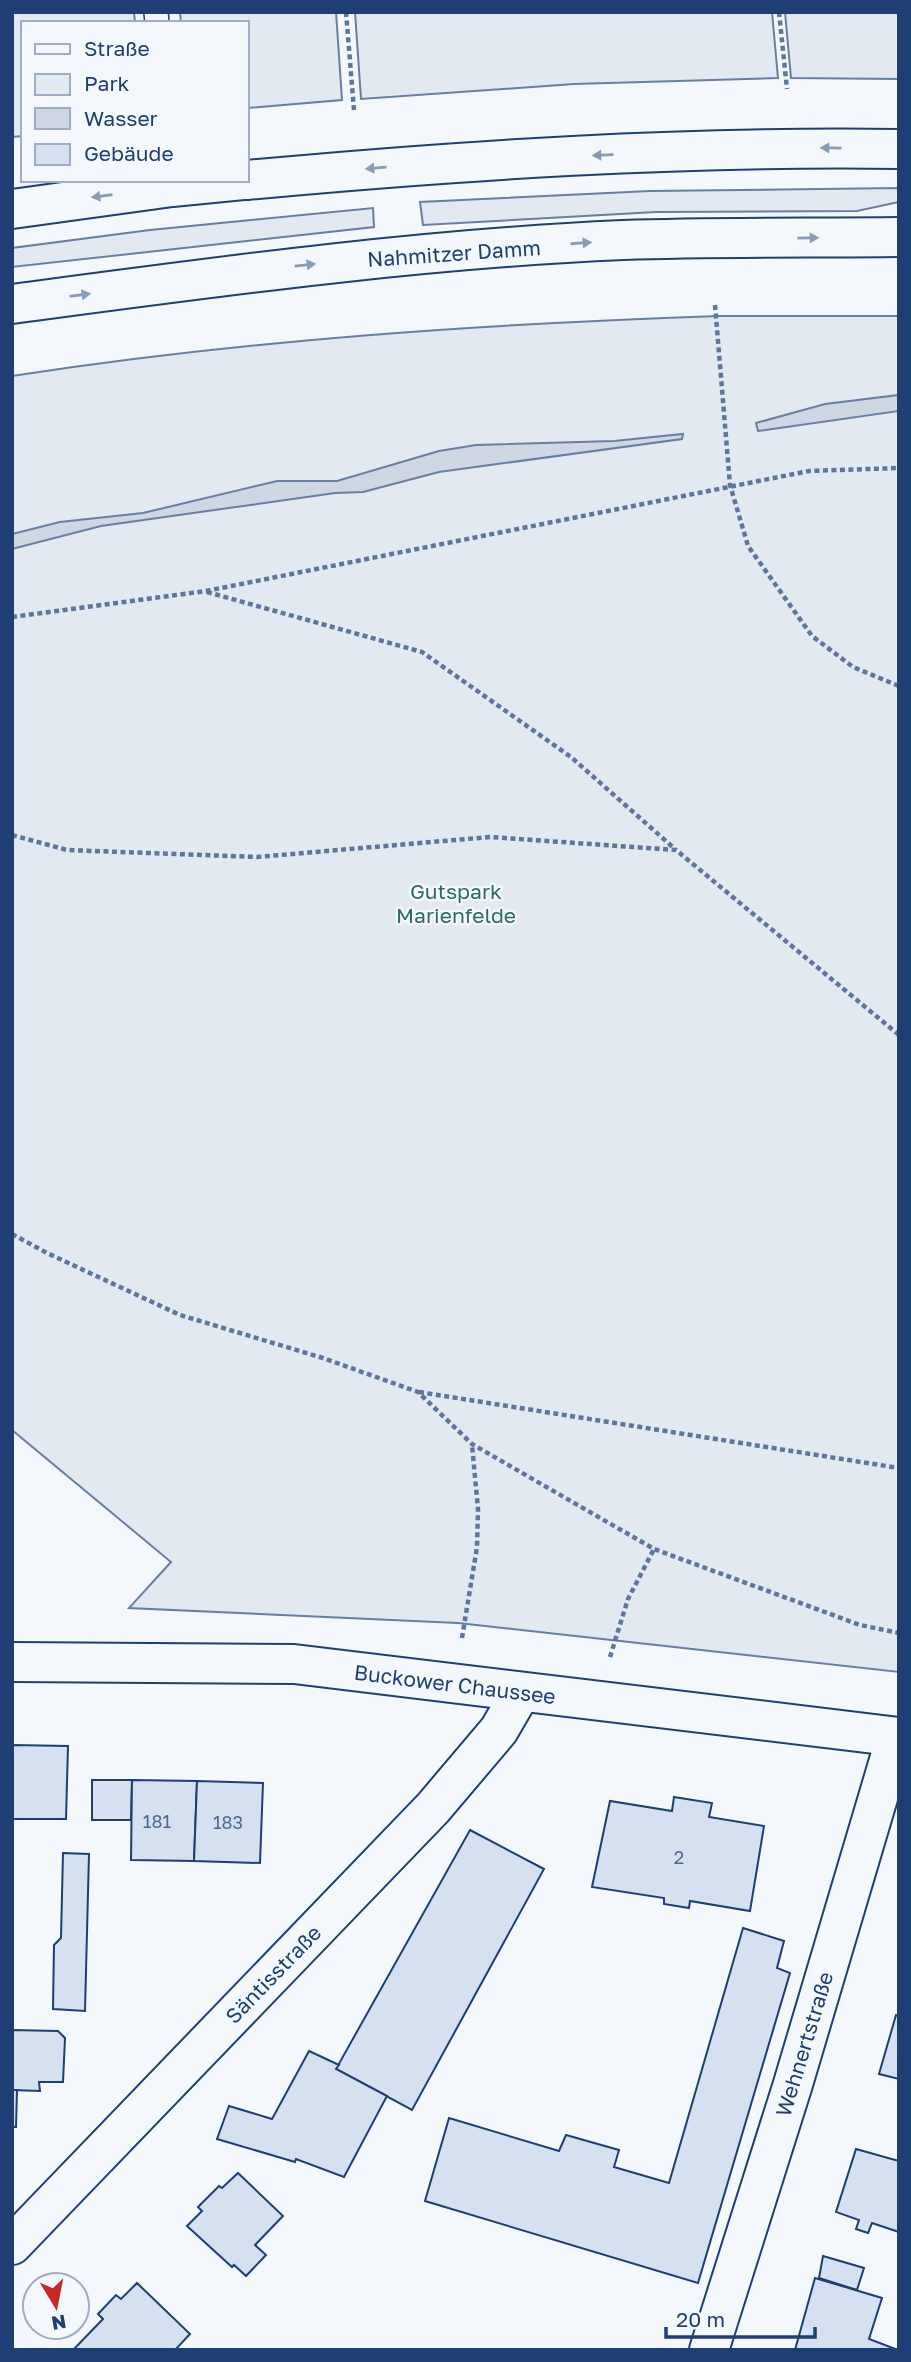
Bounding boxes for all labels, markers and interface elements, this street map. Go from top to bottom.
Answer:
legend [21,21,248,182]
text: Straße [84,35,150,61]
text: Park [84,70,130,96]
text: Wasser [84,105,158,131]
text: Gebäude [84,140,174,166]
one-way arrow [819,142,841,154]
one-way arrow [592,149,614,160]
one-way arrow [365,163,387,174]
one-way arrow [91,191,113,202]
one-way arrow [798,232,820,244]
street label: Nahmitzer Damm [366,234,542,272]
one-way arrow [570,237,592,248]
one-way arrow [295,259,317,270]
one-way arrow [69,289,91,300]
park label: Gutspark Marienfelde [396,878,516,928]
street label: Buckower Chaussee [353,1659,557,1709]
house number: 181 [143,1810,171,1832]
house number: 183 [213,1811,243,1833]
house number: 2 [674,1846,684,1868]
street label: Säntisstraße [220,1919,326,2029]
street label: Wehnertstraße [770,1968,838,2120]
north arrow [21,2271,91,2341]
scale bar [666,2296,815,2340]
text: 20 m [676,2306,725,2332]
text: N [50,2311,68,2336]

